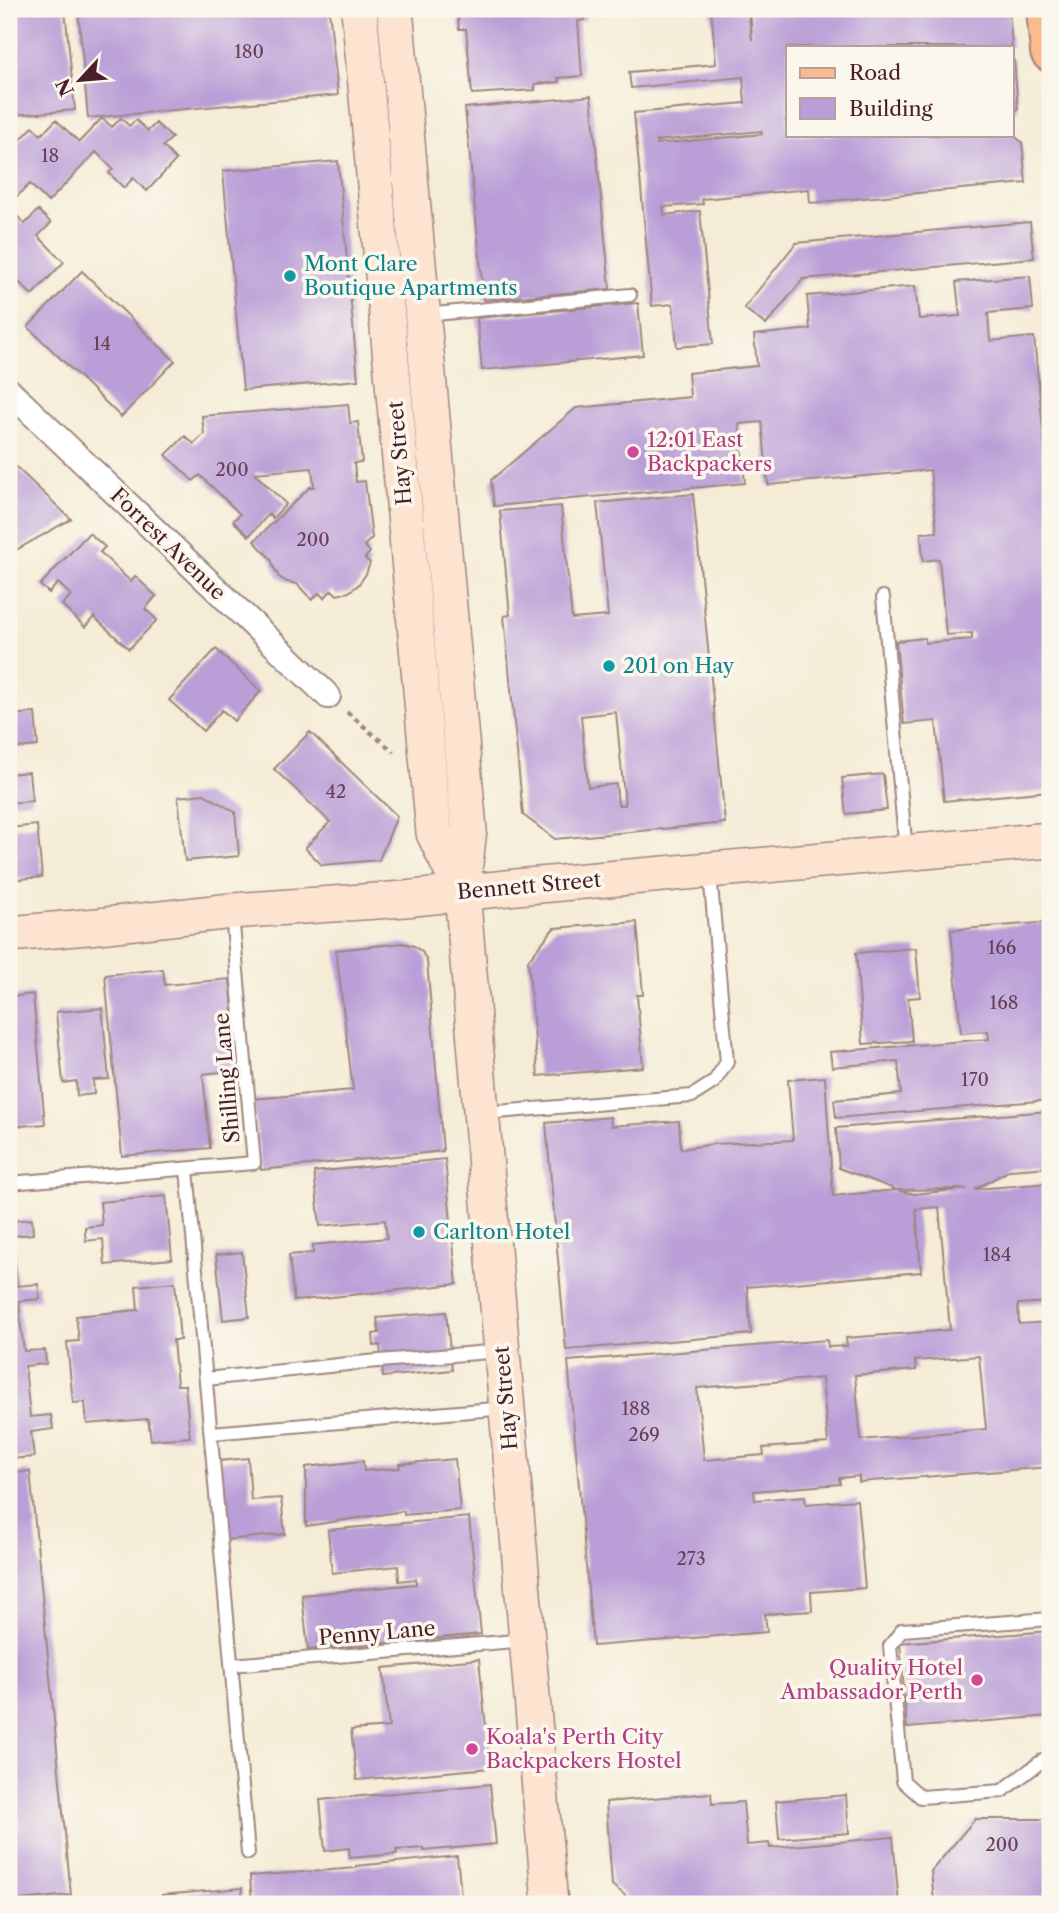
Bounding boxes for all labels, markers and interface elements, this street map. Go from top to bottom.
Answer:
house number: 180 [234,41,264,63]
north arrow [46,46,116,116]
legend [786,46,1014,136]
text: Road [849,60,901,85]
text: N [51,75,79,100]
text: Building [849,96,934,121]
house number: 18 [41,145,59,167]
place label: Mont Clare Boutique Apartments [304,251,517,300]
marker: Mont Clare Boutique Apartments [282,268,298,284]
house number: 14 [93,333,111,355]
street label: Hay Street [382,399,417,506]
place label: 12:01 East Backpackers [647,427,772,476]
marker: 12:01 East Backpackers [625,444,641,460]
house number: 200 [215,459,249,481]
street label: Forrest Avenue [105,482,231,605]
house number: 200 [296,529,330,551]
place label: 201 on Hay [623,653,735,678]
marker: 201 on Hay [601,658,617,674]
house number: 42 [326,781,346,803]
street label: Bennett Street [456,867,603,904]
house number: 166 [988,937,1016,959]
house number: 168 [990,992,1018,1014]
street label: Shilling Lane [208,1012,245,1144]
house number: 170 [961,1069,989,1091]
place label: Carlton Hotel [433,1219,570,1244]
marker: Carlton Hotel [411,1224,427,1240]
house number: 184 [983,1244,1011,1266]
street label: Hay Street [488,1344,523,1451]
house number: 188 [622,1398,650,1420]
house number: 269 [628,1424,660,1446]
house number: 273 [676,1548,706,1570]
street label: Penny Lane [317,1615,436,1650]
place label: Quality Hotel Ambassador Perth [780,1655,963,1704]
marker: Quality Hotel Ambassador Perth [969,1672,985,1688]
place label: Koala's Perth City Backpackers Hostel [486,1724,681,1773]
marker: Koala's Perth City Backpackers Hostel [464,1741,480,1757]
house number: 200 [985,1834,1019,1856]

